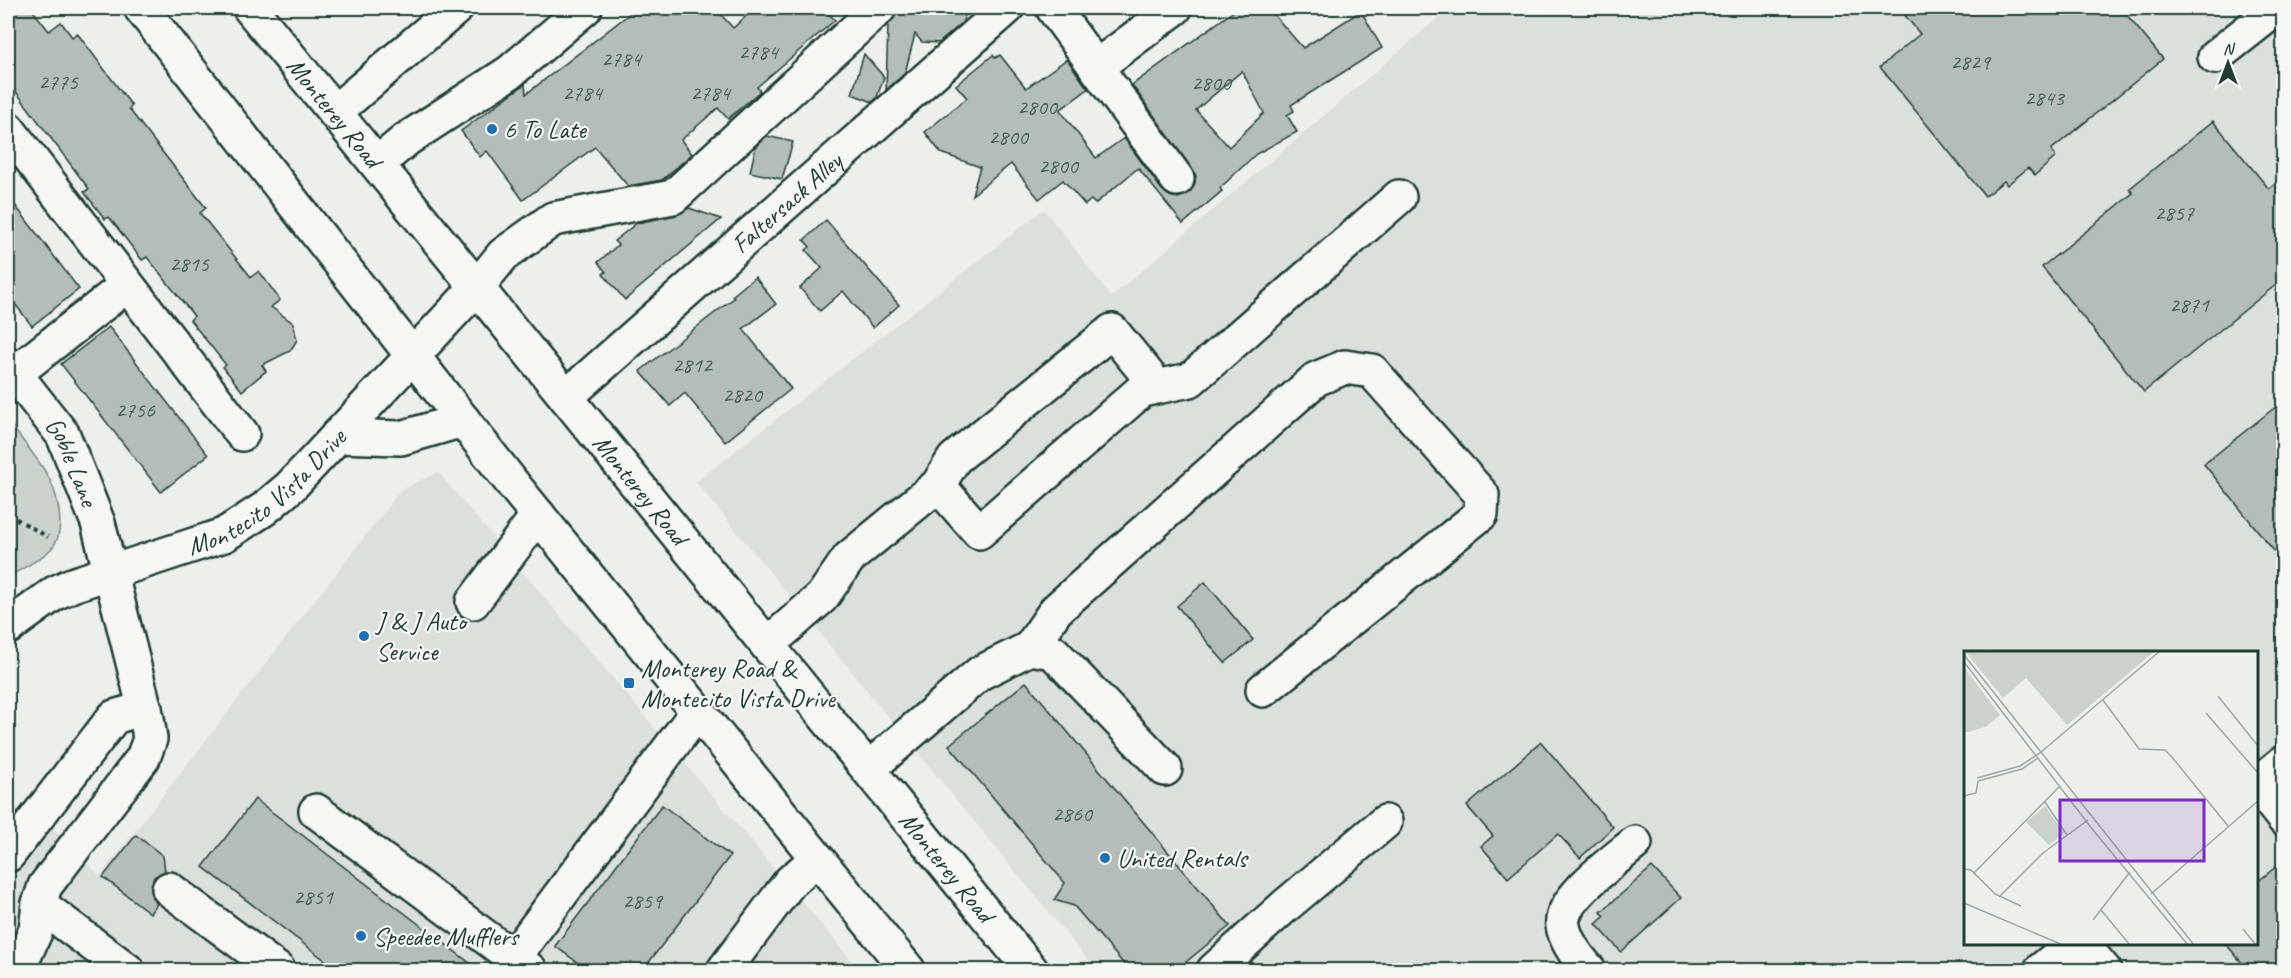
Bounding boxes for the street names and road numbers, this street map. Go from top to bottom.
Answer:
street label: Monterey Road [280,50,392,177]
street label: Faltersack Alley [724,143,850,260]
street label: Goble Lane [38,410,107,513]
street label: Montecito Vista Drive [183,420,354,562]
street label: Monterey Road [586,427,698,554]
street label: Monterey Road [892,805,1004,932]

